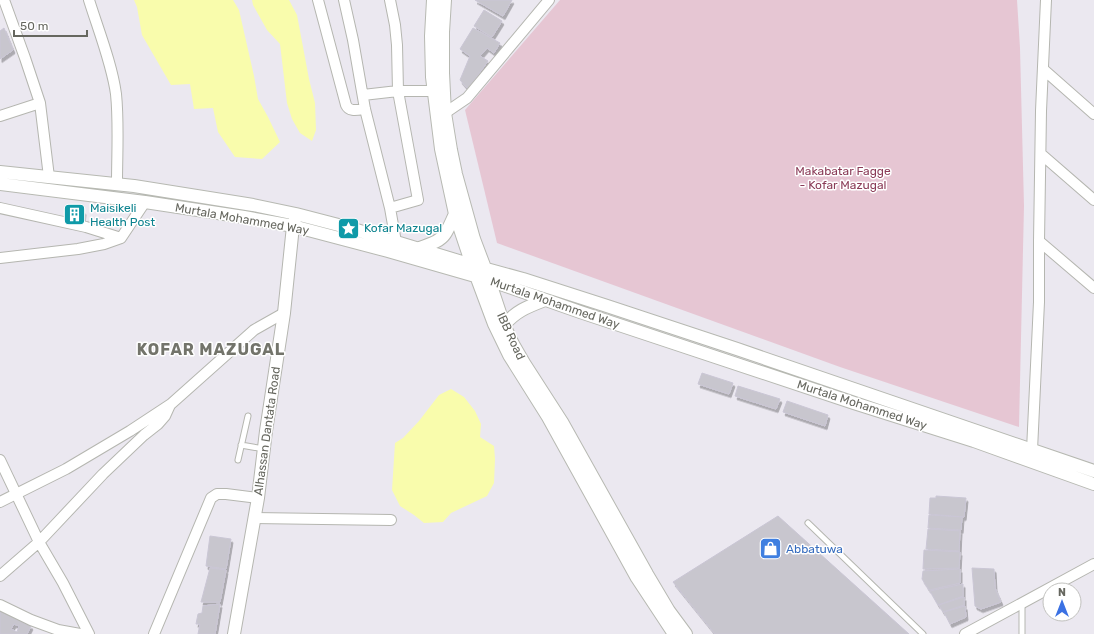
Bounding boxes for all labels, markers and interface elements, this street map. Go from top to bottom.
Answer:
scale bar [14,12,87,38]
text: 50 m [20,19,48,33]
park label: Makabatar Fagge - Kofar Mazugal [795,164,891,192]
street label: Murtala Mohammed Way [174,200,310,238]
place label: Maisikeli Health Post [90,201,155,229]
building icon: Maisikeli Health Post [61,202,87,228]
place icon: Kofar Mazugal [336,215,362,241]
place label: Kofar Mazugal [364,221,442,235]
street label: Murtala Mohammed Way [488,274,622,332]
street label: IBB Road [494,310,528,362]
district label: KOFAR MAZUGAL [137,340,285,359]
street label: Alhassan Dantata Road [251,366,283,496]
street label: Murtala Mohammed Way [795,377,929,433]
shop icon: Abbatuwa [757,536,783,562]
place label: Abbatuwa [786,542,843,556]
north arrow [1042,582,1082,622]
text: N [1058,586,1066,599]

